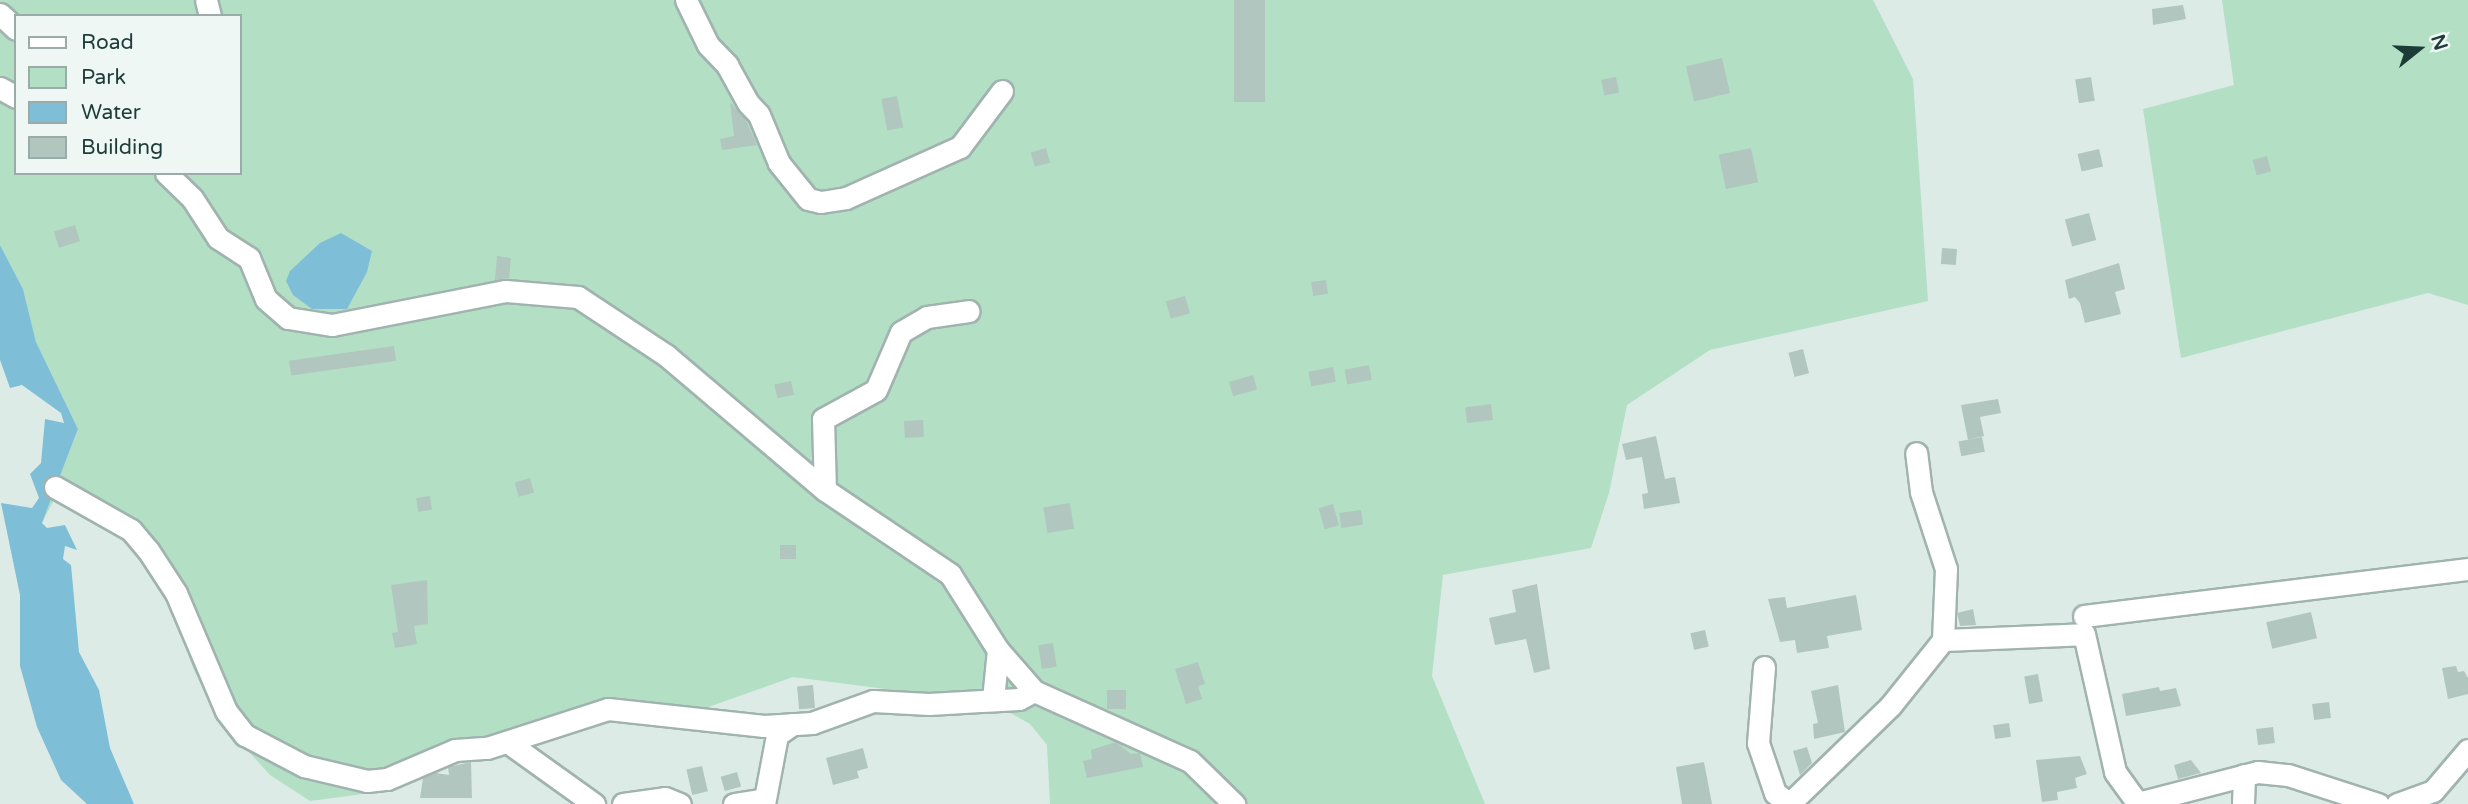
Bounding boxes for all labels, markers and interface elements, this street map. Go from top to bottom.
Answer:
legend [14,14,242,175]
north arrow [2384,14,2454,84]
text: Road [81,30,134,55]
text: N [2426,32,2452,53]
text: Park [81,65,126,90]
text: Water [81,100,141,125]
text: Building [81,135,163,160]

